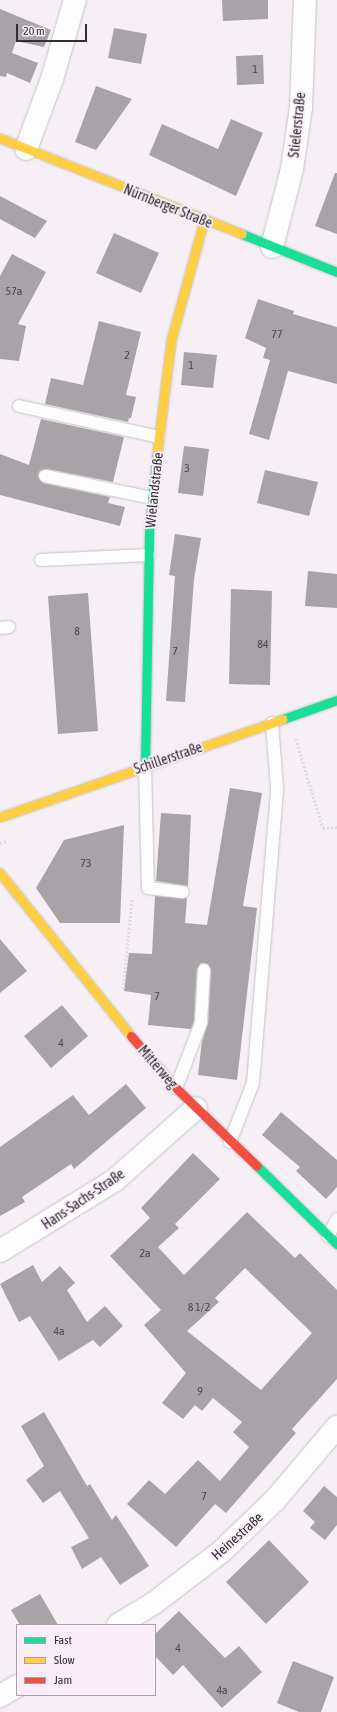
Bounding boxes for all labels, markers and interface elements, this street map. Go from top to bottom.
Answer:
scale bar [18,16,89,42]
text: 20 m [23,24,45,38]
house number: 1 [252,63,258,77]
street label: Stielerstraße [285,91,309,159]
street label: Nürnberger Straße [121,181,215,231]
house number: 57a [6,285,22,299]
house number: 77 [271,328,283,342]
house number: 2 [124,349,130,363]
house number: 1 [188,359,194,373]
street label: Wielandstraße [142,452,166,528]
house number: 3 [184,462,190,476]
house number: 8 [74,625,80,639]
house number: 84 [257,638,269,652]
house number: 7 [172,645,178,659]
street label: Schillerstraße [132,738,204,778]
house number: 73 [80,857,92,871]
house number: 7 [154,990,160,1004]
house number: 4 [58,1037,64,1051]
street label: Mitterweg [135,1042,181,1092]
street label: Hans-Sachs-Straße [39,1165,127,1233]
house number: 2a [139,1247,151,1261]
house number: 8 1/2 [188,1301,210,1315]
house number: 4a [53,1325,65,1339]
house number: 9 [197,1385,203,1399]
house number: 7 [201,1490,207,1504]
street label: Heinestraße [208,1509,266,1563]
legend [16,1624,156,1696]
text: Fast [54,1633,72,1647]
house number: 4 [175,1642,181,1656]
text: Slow [54,1653,75,1667]
text: Jam [54,1673,72,1687]
house number: 4a [216,1684,228,1698]

